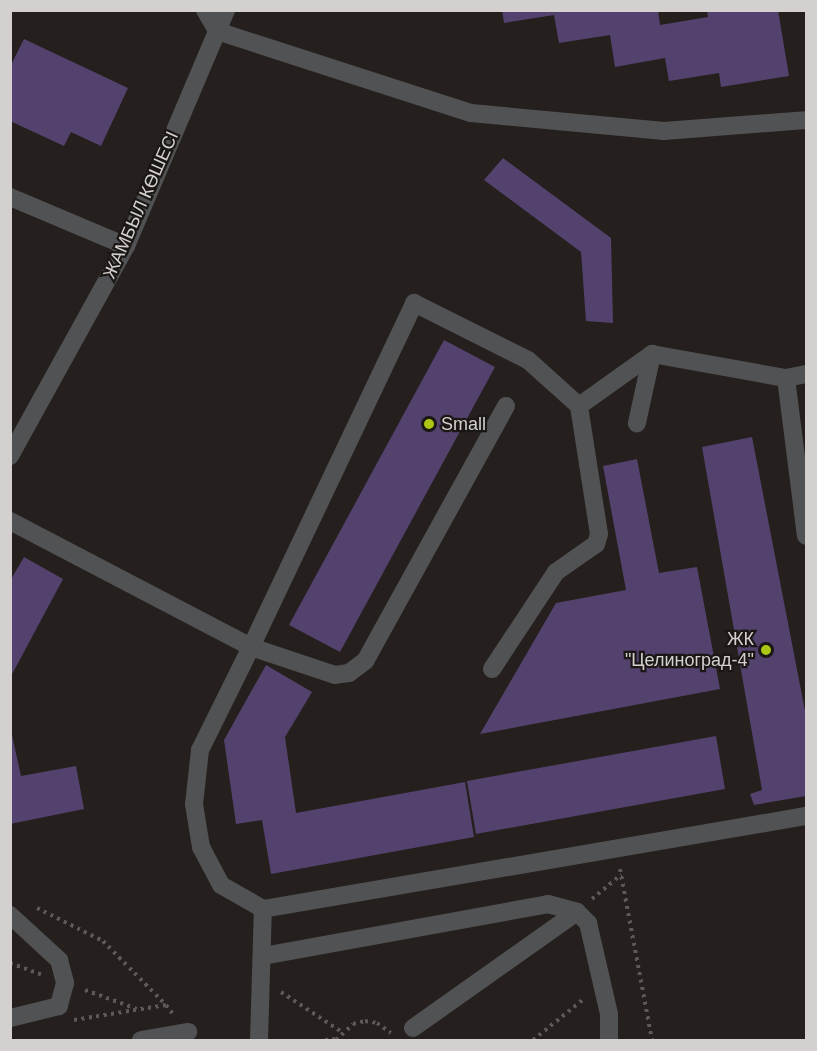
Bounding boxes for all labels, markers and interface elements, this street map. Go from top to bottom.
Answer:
street label: ЖАМБЫЛ КӨШЕСІ [99,128,183,282]
place label: Small [441,413,486,435]
marker: Small [422,417,436,431]
place label: ЖК "Целиноград-4" [625,629,754,672]
marker: ЖК "Целиноград-4" [759,643,773,657]

